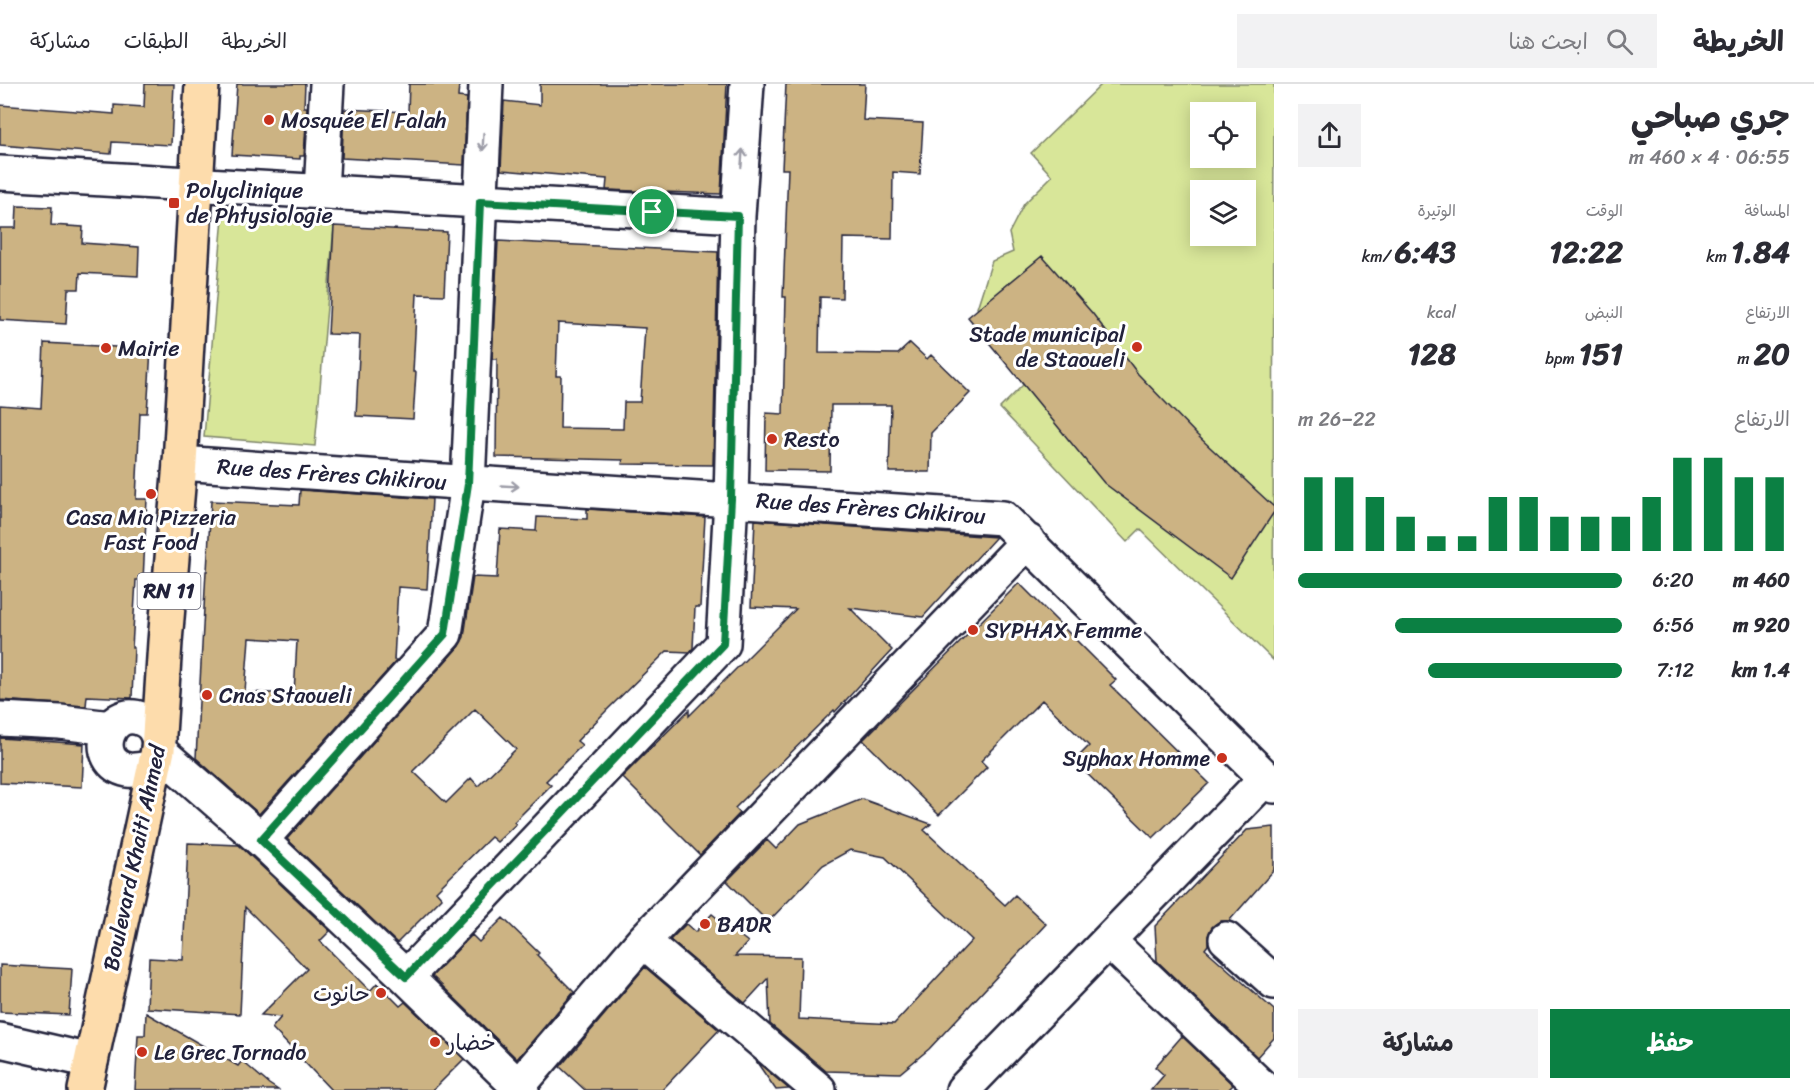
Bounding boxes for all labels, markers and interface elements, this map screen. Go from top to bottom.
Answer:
search box [1237,14,1657,68]
text: الخريطة [1693,17,1784,66]
text: مشاركة [30,22,91,60]
text: الطبقات [124,22,189,60]
text: الخريطة [222,22,287,60]
text: ابحث هنا [1509,22,1588,61]
icon: search [1603,25,1636,58]
text: جري صباحي [1631,88,1790,146]
place label: Mosquée El Falah [281,101,446,140]
map controls [1190,102,1256,246]
button: locate [1190,102,1256,168]
button: share [1298,104,1361,167]
marker: Mosquée El Falah [262,113,276,127]
one-way arrow [478,132,489,152]
text: 06:55 · 4 × 460 m [1629,140,1790,175]
one-way arrow [737,148,748,168]
place label: Polyclinique de Phtysiologie [186,171,333,235]
button: layers [1190,180,1256,246]
pin [626,186,677,237]
icon: arrive [635,195,668,228]
marker: Polyclinique de Phtysiologie [167,196,181,210]
text: الوتيرة [1417,196,1456,225]
text: الوقت [1586,196,1623,225]
text: المسافة [1744,196,1790,225]
text: 6:43 [1395,225,1456,279]
text: 12:22 [1549,225,1623,279]
text: 1.84 [1731,225,1790,279]
text: /km [1362,242,1395,271]
text: km [1706,242,1731,271]
text: kcal [1427,298,1456,327]
text: النبض [1585,298,1623,327]
text: الارتفاع [1745,298,1790,327]
place label: Stade municipal de Staoueli [969,315,1126,379]
text: 128 [1408,327,1456,381]
text: 151 [1579,327,1623,381]
text: 20 [1754,327,1790,381]
place label: Mairie [118,329,179,368]
marker: Stade municipal de Staoueli [1130,340,1144,354]
marker: Mairie [99,341,113,355]
text: bpm [1545,344,1579,373]
text: m [1737,344,1754,373]
text: 22–26 m [1298,402,1376,437]
text: الارتفاع [1734,402,1790,437]
place label: Resto [784,420,840,459]
marker: Resto [765,432,779,446]
street label: Rue des Frères Chikirou [216,447,448,501]
one-way arrow [500,481,520,492]
street label: Rue des Frères Chikirou [755,481,987,535]
marker: Casa Mia Pizzeria Fast Food [144,487,158,501]
place label: Casa Mia Pizzeria Fast Food [66,498,237,562]
text: 6:20 [1652,563,1694,598]
text: 460 m [1733,563,1790,598]
road number: RN 11 [138,573,201,609]
text: 6:56 [1653,608,1694,643]
text: 920 m [1733,608,1790,643]
place label: SYPHAX Femme [985,611,1142,650]
marker: SYPHAX Femme [966,623,980,637]
text: 7:12 [1656,653,1694,688]
text: 1.4 km [1732,653,1790,688]
place label: Cnas Staoueli [219,676,352,715]
marker: Cnas Staoueli [200,688,214,702]
place label: Syphax Homme [1062,739,1210,778]
street label: Boulevard Khaiti Ahmed [91,740,177,974]
marker: Syphax Homme [1215,751,1229,765]
place label: BADR [717,905,772,944]
marker: BADR [698,917,712,931]
place label: حانوت [313,974,369,1013]
marker: حانوت [374,986,388,1000]
button: مشاركة [1298,1009,1538,1078]
button: حفظ [1550,1009,1790,1078]
place label: خضار [445,1023,496,1062]
place label: Le Grec Tornado [154,1033,306,1072]
marker: خضار [428,1035,442,1049]
marker: Le Grec Tornado [135,1045,149,1059]

